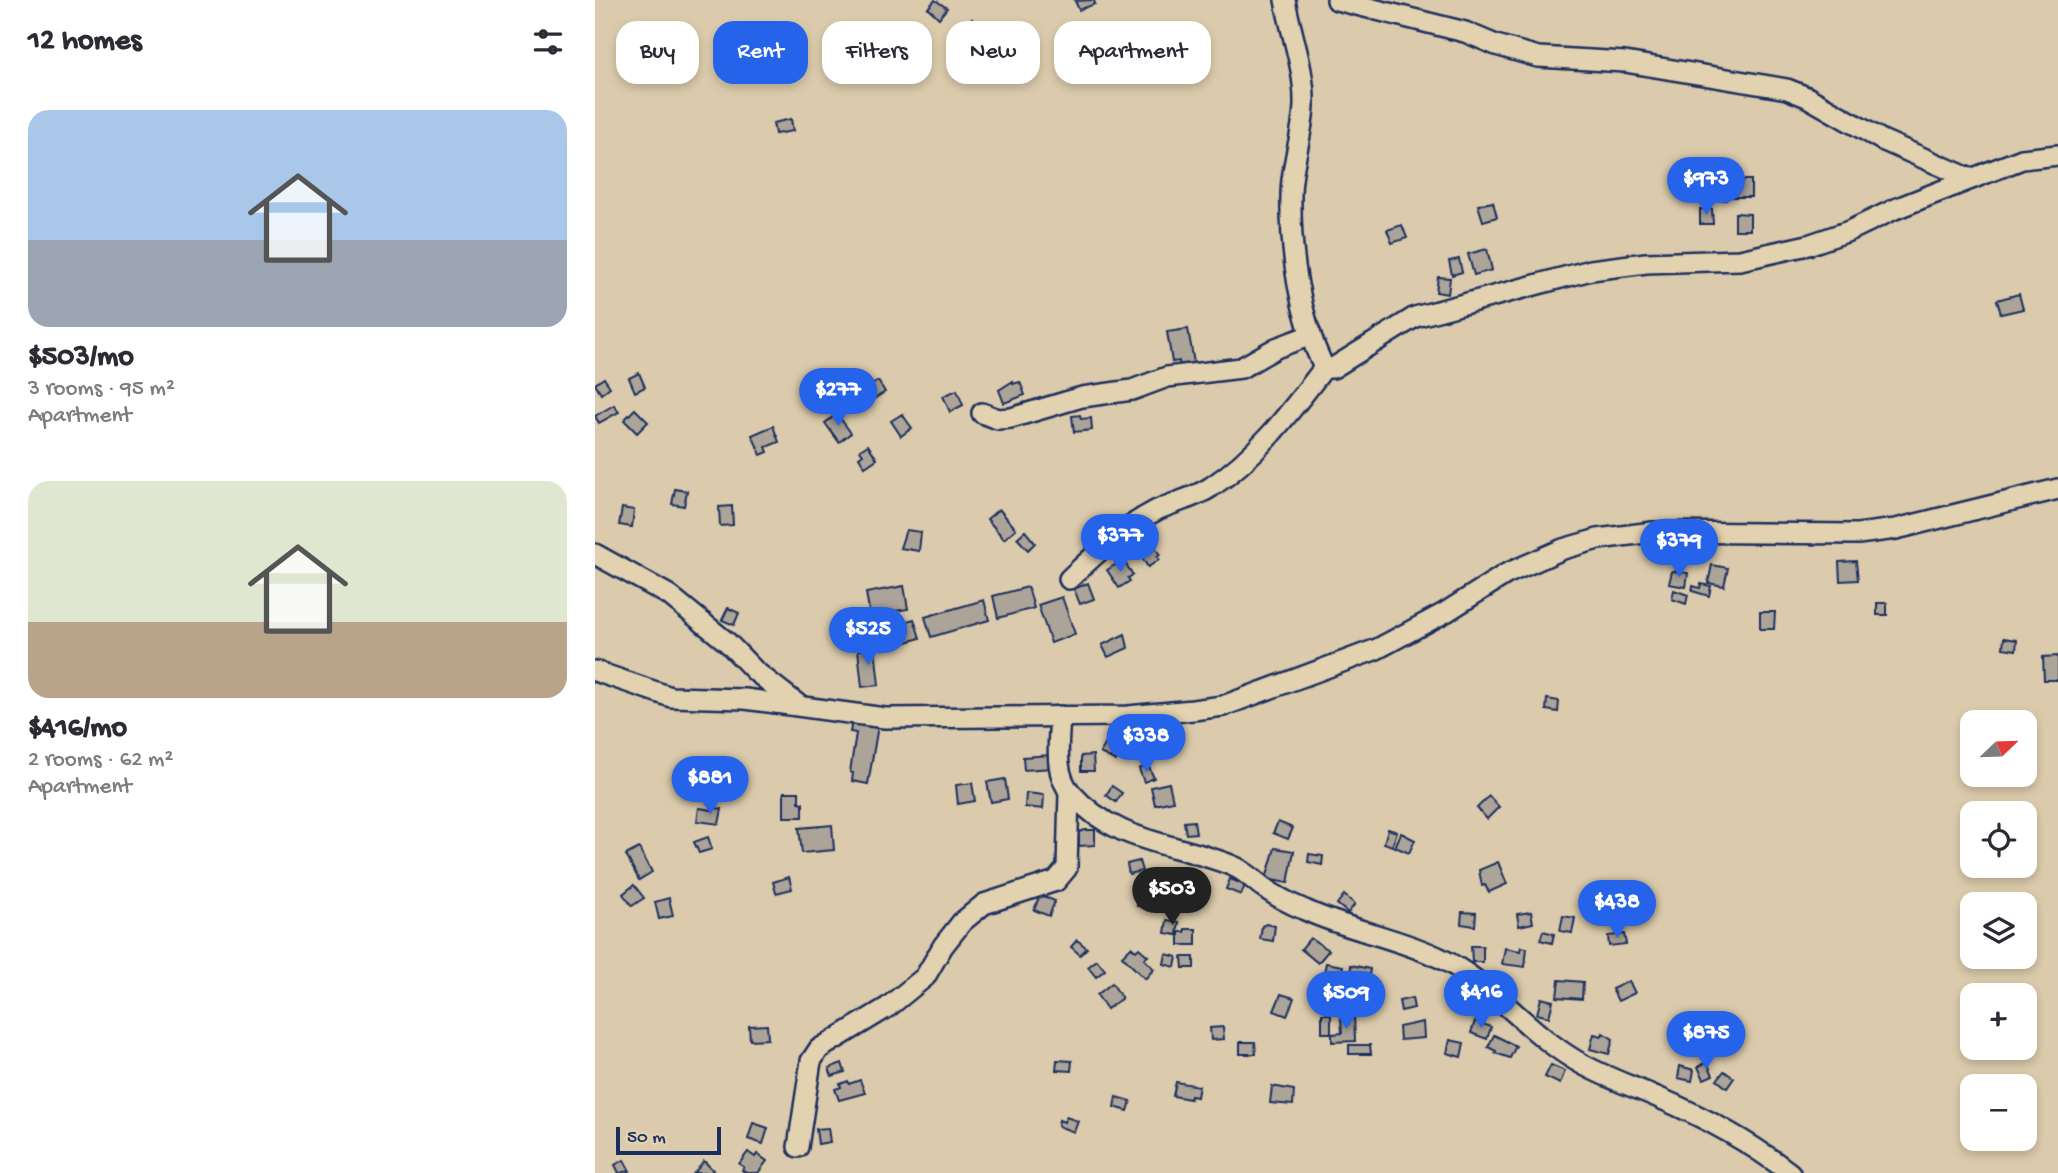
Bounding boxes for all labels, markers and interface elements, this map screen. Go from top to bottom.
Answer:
chip: Buy [616,21,699,84]
chip: Rent [713,21,808,84]
chip: Filters [822,21,932,84]
chip: New [946,21,1040,84]
chip: Apartment [1054,21,1211,84]
icon: filters [529,23,567,61]
text: 12 homes [28,25,141,60]
icon: home [235,155,361,281]
pin: $973 [1665,158,1747,217]
text: $973 [1683,166,1729,193]
text: $503/mo [28,341,134,376]
pin: $277 [797,368,879,428]
text: 3 rooms · 95 m² [28,376,175,403]
text: $277 [815,377,861,404]
text: Apartment [28,403,132,430]
pin: $377 [1079,514,1161,574]
pin: $379 [1638,520,1720,579]
text: $377 [1097,523,1143,550]
icon: home [235,526,361,652]
text: $379 [1656,528,1702,555]
pin: $525 [827,608,909,667]
text: $525 [845,616,891,643]
north arrow [1960,710,2037,788]
map controls [1960,710,2037,1151]
text: $416/mo [28,712,127,747]
pin: $338 [1105,714,1187,774]
text: $338 [1123,723,1169,750]
text: 2 rooms · 62 m² [28,747,173,774]
pin: $881 [669,756,751,816]
text: $881 [688,765,732,792]
text: Apartment [28,774,132,801]
button: locate [1960,801,2037,878]
pin: $503 [1131,867,1213,927]
text: $503 [1148,876,1196,903]
pin: $438 [1576,880,1658,940]
text: $438 [1594,889,1640,916]
button: layers [1960,892,2037,969]
pin: $416 [1440,970,1522,1030]
pin: $509 [1305,972,1387,1031]
text: $416 [1460,979,1502,1006]
text: $509 [1322,980,1370,1007]
button: + [1960,983,2037,1060]
pin: $875 [1665,1012,1747,1071]
text: $875 [1683,1020,1730,1047]
button: − [1960,1074,2037,1151]
scale bar [616,1124,721,1156]
text: 50 m [627,1127,666,1150]

